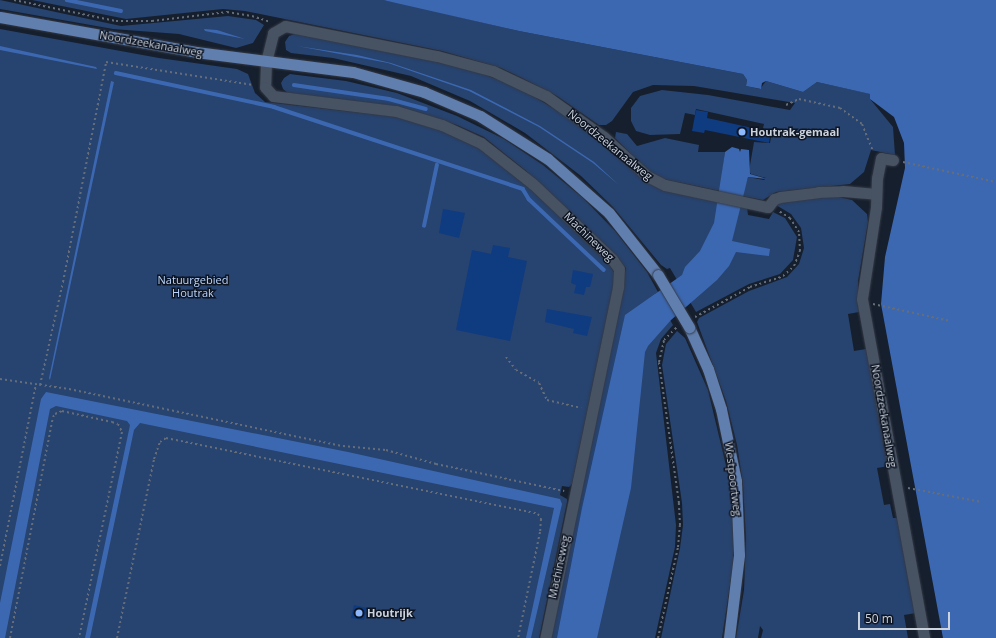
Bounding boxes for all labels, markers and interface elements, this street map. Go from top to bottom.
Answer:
street label: Noordzeekanaalweg [98,28,204,60]
street label: Noordzeekanaalweg [565,107,655,183]
place label: Houtrak-gemaal [750,125,839,139]
marker: Houtrak-gemaal [737,127,747,137]
street label: Machineweg [561,210,617,264]
park label: Natuurgebied Houtrak [158,274,228,300]
street label: Noordzeekanaalweg [868,363,900,469]
street label: Westpoortweg [722,441,744,517]
street label: Machineweg [546,534,572,600]
scale bar [860,604,952,630]
place label: Houtrijk [367,606,413,620]
marker: Houtrijk [354,608,364,618]
text: 50 m [865,610,893,627]

